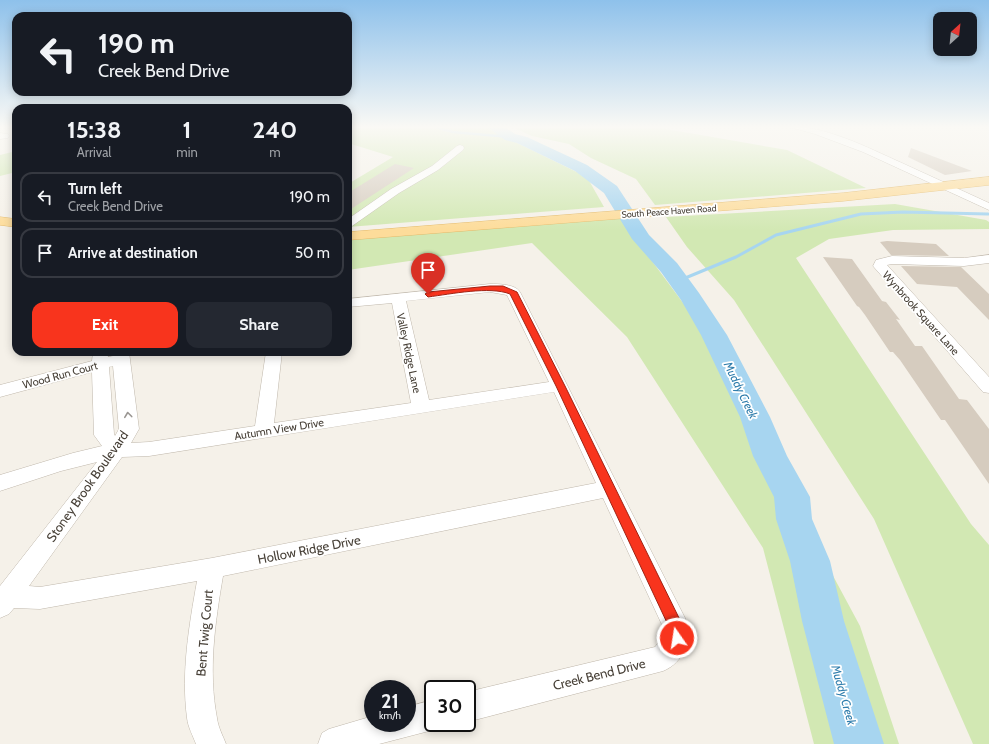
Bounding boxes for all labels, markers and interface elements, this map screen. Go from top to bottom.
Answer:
north arrow [933,12,977,56]
map controls [933,12,977,56]
text: 190 m [98,26,174,60]
icon: left [32,28,84,80]
text: Creek Bend Drive [98,60,229,82]
text: 15:38 [67,115,121,144]
text: 1 [183,115,191,144]
text: 240 [253,115,297,144]
text: Arrival [77,144,111,160]
text: min [176,144,198,160]
text: m [269,144,281,160]
text: Turn left [68,180,122,198]
icon: left [34,186,56,208]
text: 190 m [290,188,330,206]
text: Creek Bend Drive [68,198,163,214]
street label: South Peace Haven Road [621,202,717,220]
icon: arrive [34,242,56,264]
text: Arrive at destination [68,244,198,262]
text: 50 m [295,244,330,262]
pin [411,253,445,294]
icon: arrive [417,259,439,281]
street label: Wynbrook Square Lane [879,268,963,358]
button: Exit [32,302,178,348]
button: Share [186,302,332,348]
street label: Valley Ridge Lane [394,312,424,395]
street label: Wood Run Court [21,358,99,392]
water label: Muddy Creek [720,358,762,422]
one-way arrow [124,412,133,418]
street label: Autumn View Drive [233,415,325,443]
street label: Stoney Brook Boulevard [43,427,131,545]
street label: Hollow Ridge Drive [256,531,362,567]
street label: Bent Twig Court [192,589,216,677]
position arrow [656,617,698,659]
street label: Creek Bend Drive [551,655,647,693]
water label: Muddy Creek [828,662,860,728]
speed limit sign: 30 [424,680,476,732]
text: 21 [381,689,399,713]
text: km/h [379,709,401,722]

